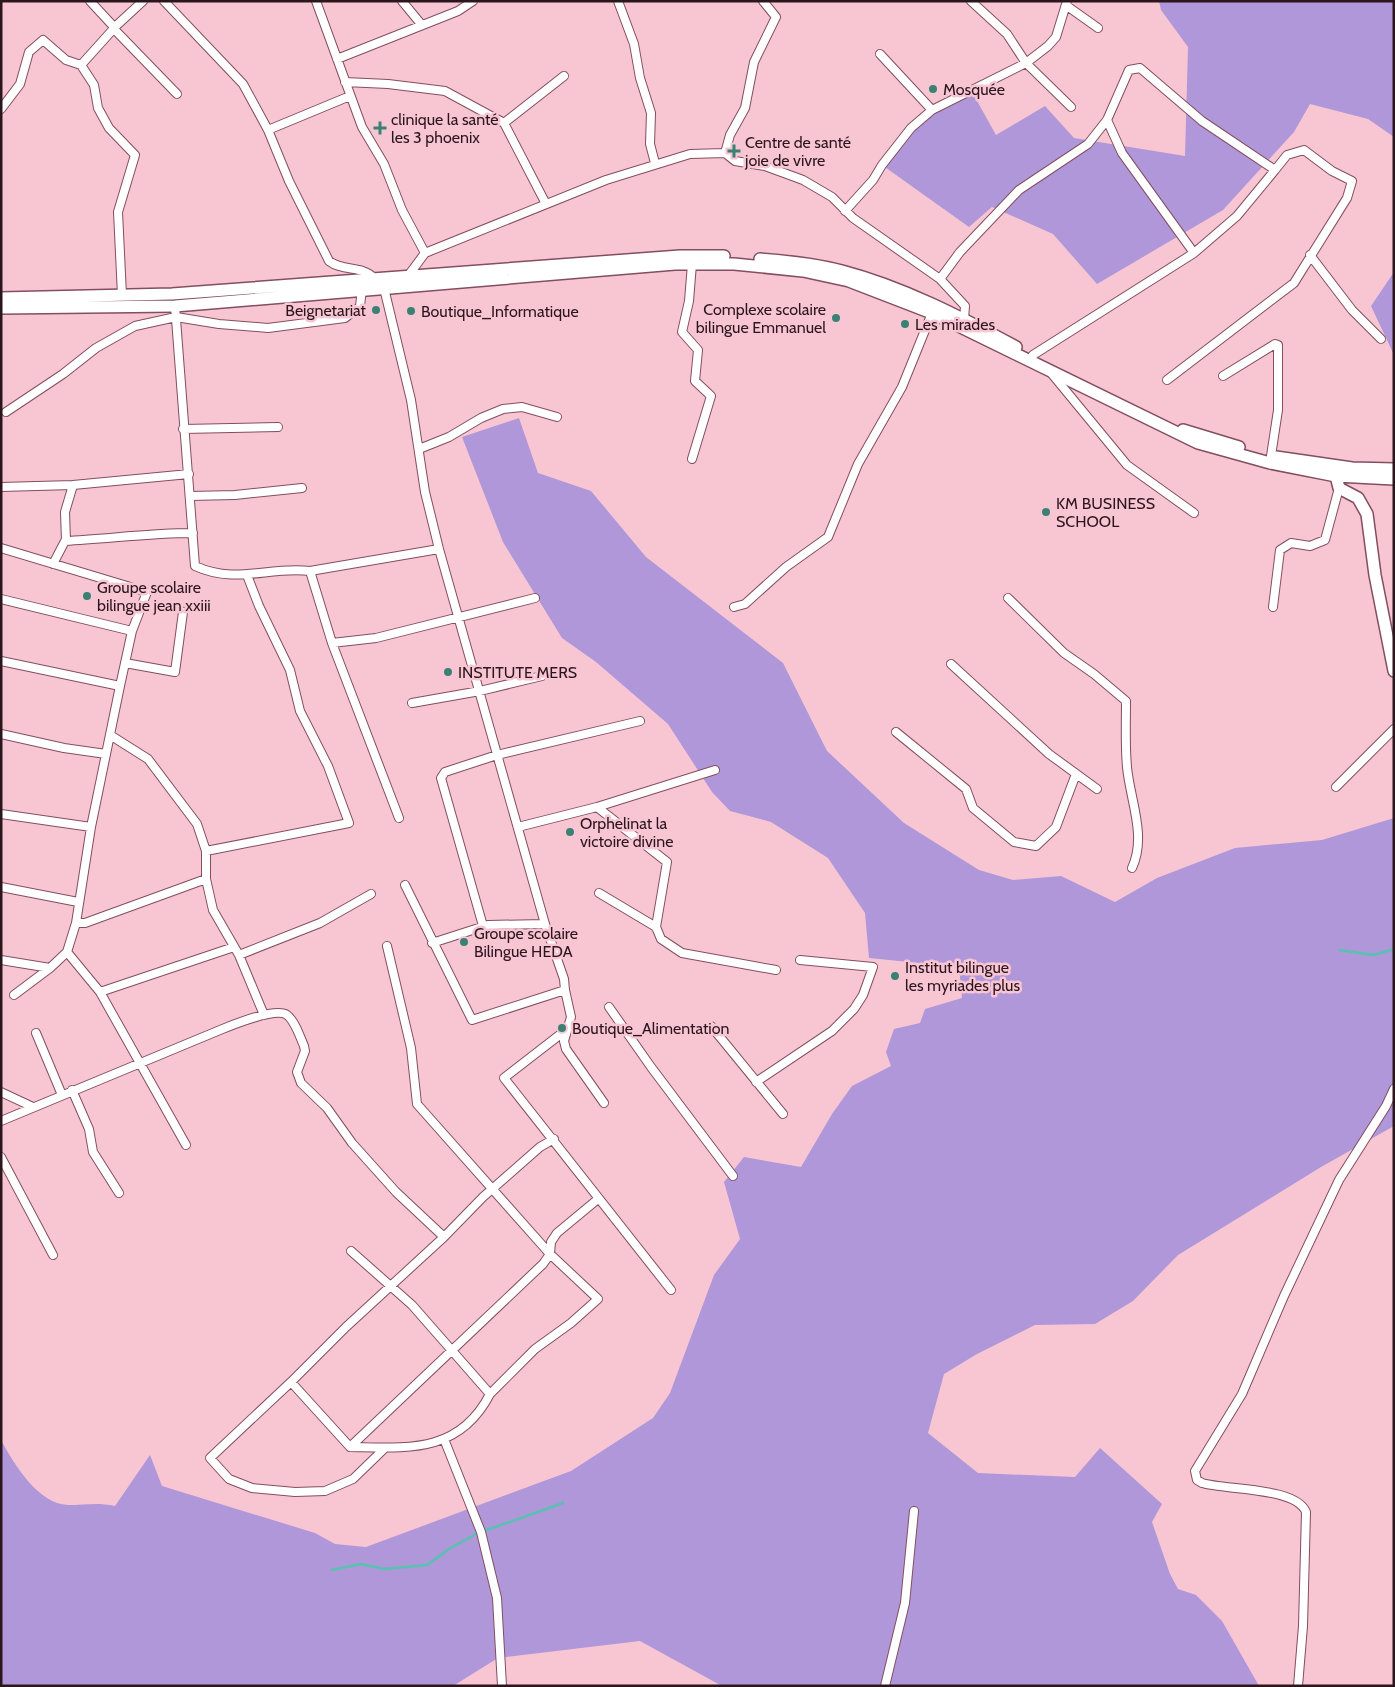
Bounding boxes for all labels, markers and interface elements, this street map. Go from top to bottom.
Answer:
place label: Mosquée [943,80,1005,99]
marker: Mosquée [927,83,939,95]
place label: clinique la santé les 3 phoenix [391,110,499,147]
marker: clinique la santé les 3 phoenix [373,121,387,135]
place label: Centre de santé joie de vivre [744,133,851,170]
marker: Centre de santé joie de vivre [727,144,741,158]
place label: Complexe scolaire bilingue Emmanuel [696,300,826,337]
place label: Beignetariat [285,301,367,320]
place label: Boutique_Informatique [421,302,579,321]
marker: Beignetariat [370,304,382,316]
marker: Boutique_Informatique [405,305,417,317]
marker: Complexe scolaire bilingue Emmanuel [830,312,842,324]
place label: Les mirades [915,315,995,334]
marker: Les mirades [899,318,911,330]
place label: KM BUSINESS SCHOOL [1056,494,1155,531]
marker: KM BUSINESS SCHOOL [1040,506,1052,518]
place label: Groupe scolaire bilingue jean xxiii [97,578,211,615]
marker: Groupe scolaire bilingue jean xxiii [81,590,93,602]
place label: INSTITUTE MERS [458,663,577,682]
marker: INSTITUTE MERS [442,666,454,678]
place label: Orphelinat la victoire divine [580,814,673,851]
marker: Orphelinat la victoire divine [564,826,576,838]
place label: Groupe scolaire Bilingue HEDA [474,924,578,961]
marker: Groupe scolaire Bilingue HEDA [458,936,470,948]
place label: Institut bilingue les myriades plus [905,958,1020,995]
marker: Institut bilingue les myriades plus [889,970,901,982]
place label: Boutique_Alimentation [572,1019,730,1038]
marker: Boutique_Alimentation [556,1022,568,1034]

